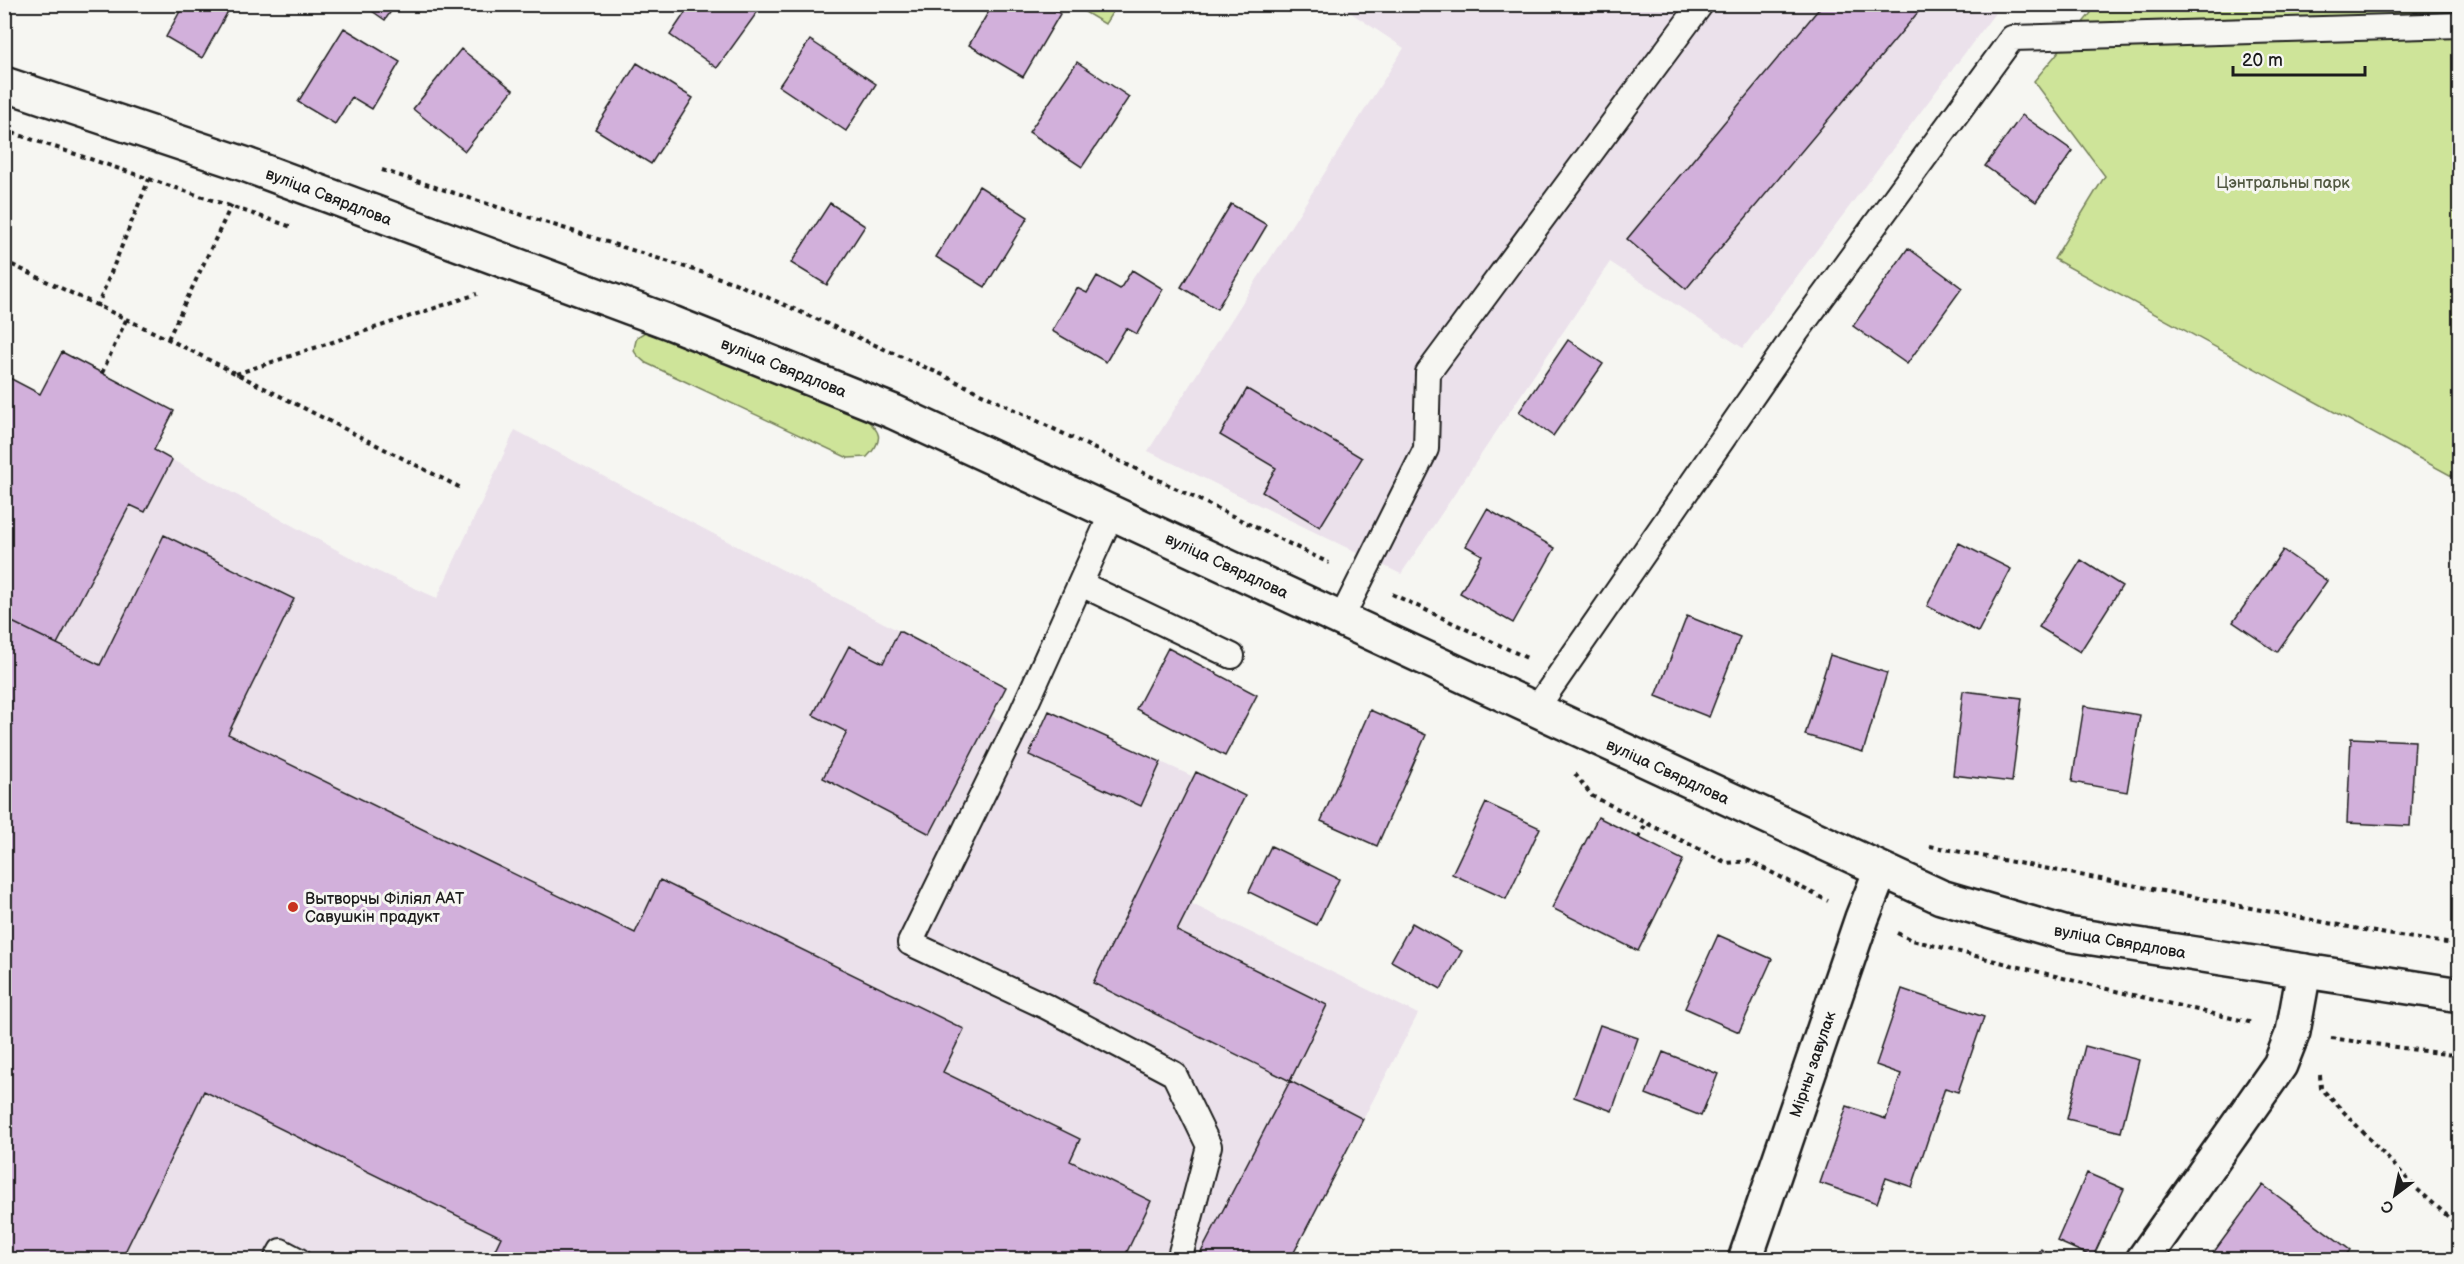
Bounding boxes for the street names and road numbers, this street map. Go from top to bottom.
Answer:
street label: вуліца Свярдлова [263,165,395,230]
street label: вуліца Свярдлова [718,335,849,402]
street label: вуліца Свярдлова [1162,530,1291,603]
street label: вуліца Свярдлова [1603,736,1732,809]
street label: вуліца Свярдлова [2052,922,2188,964]
street label: Мірны завулак [1786,1008,1841,1120]

